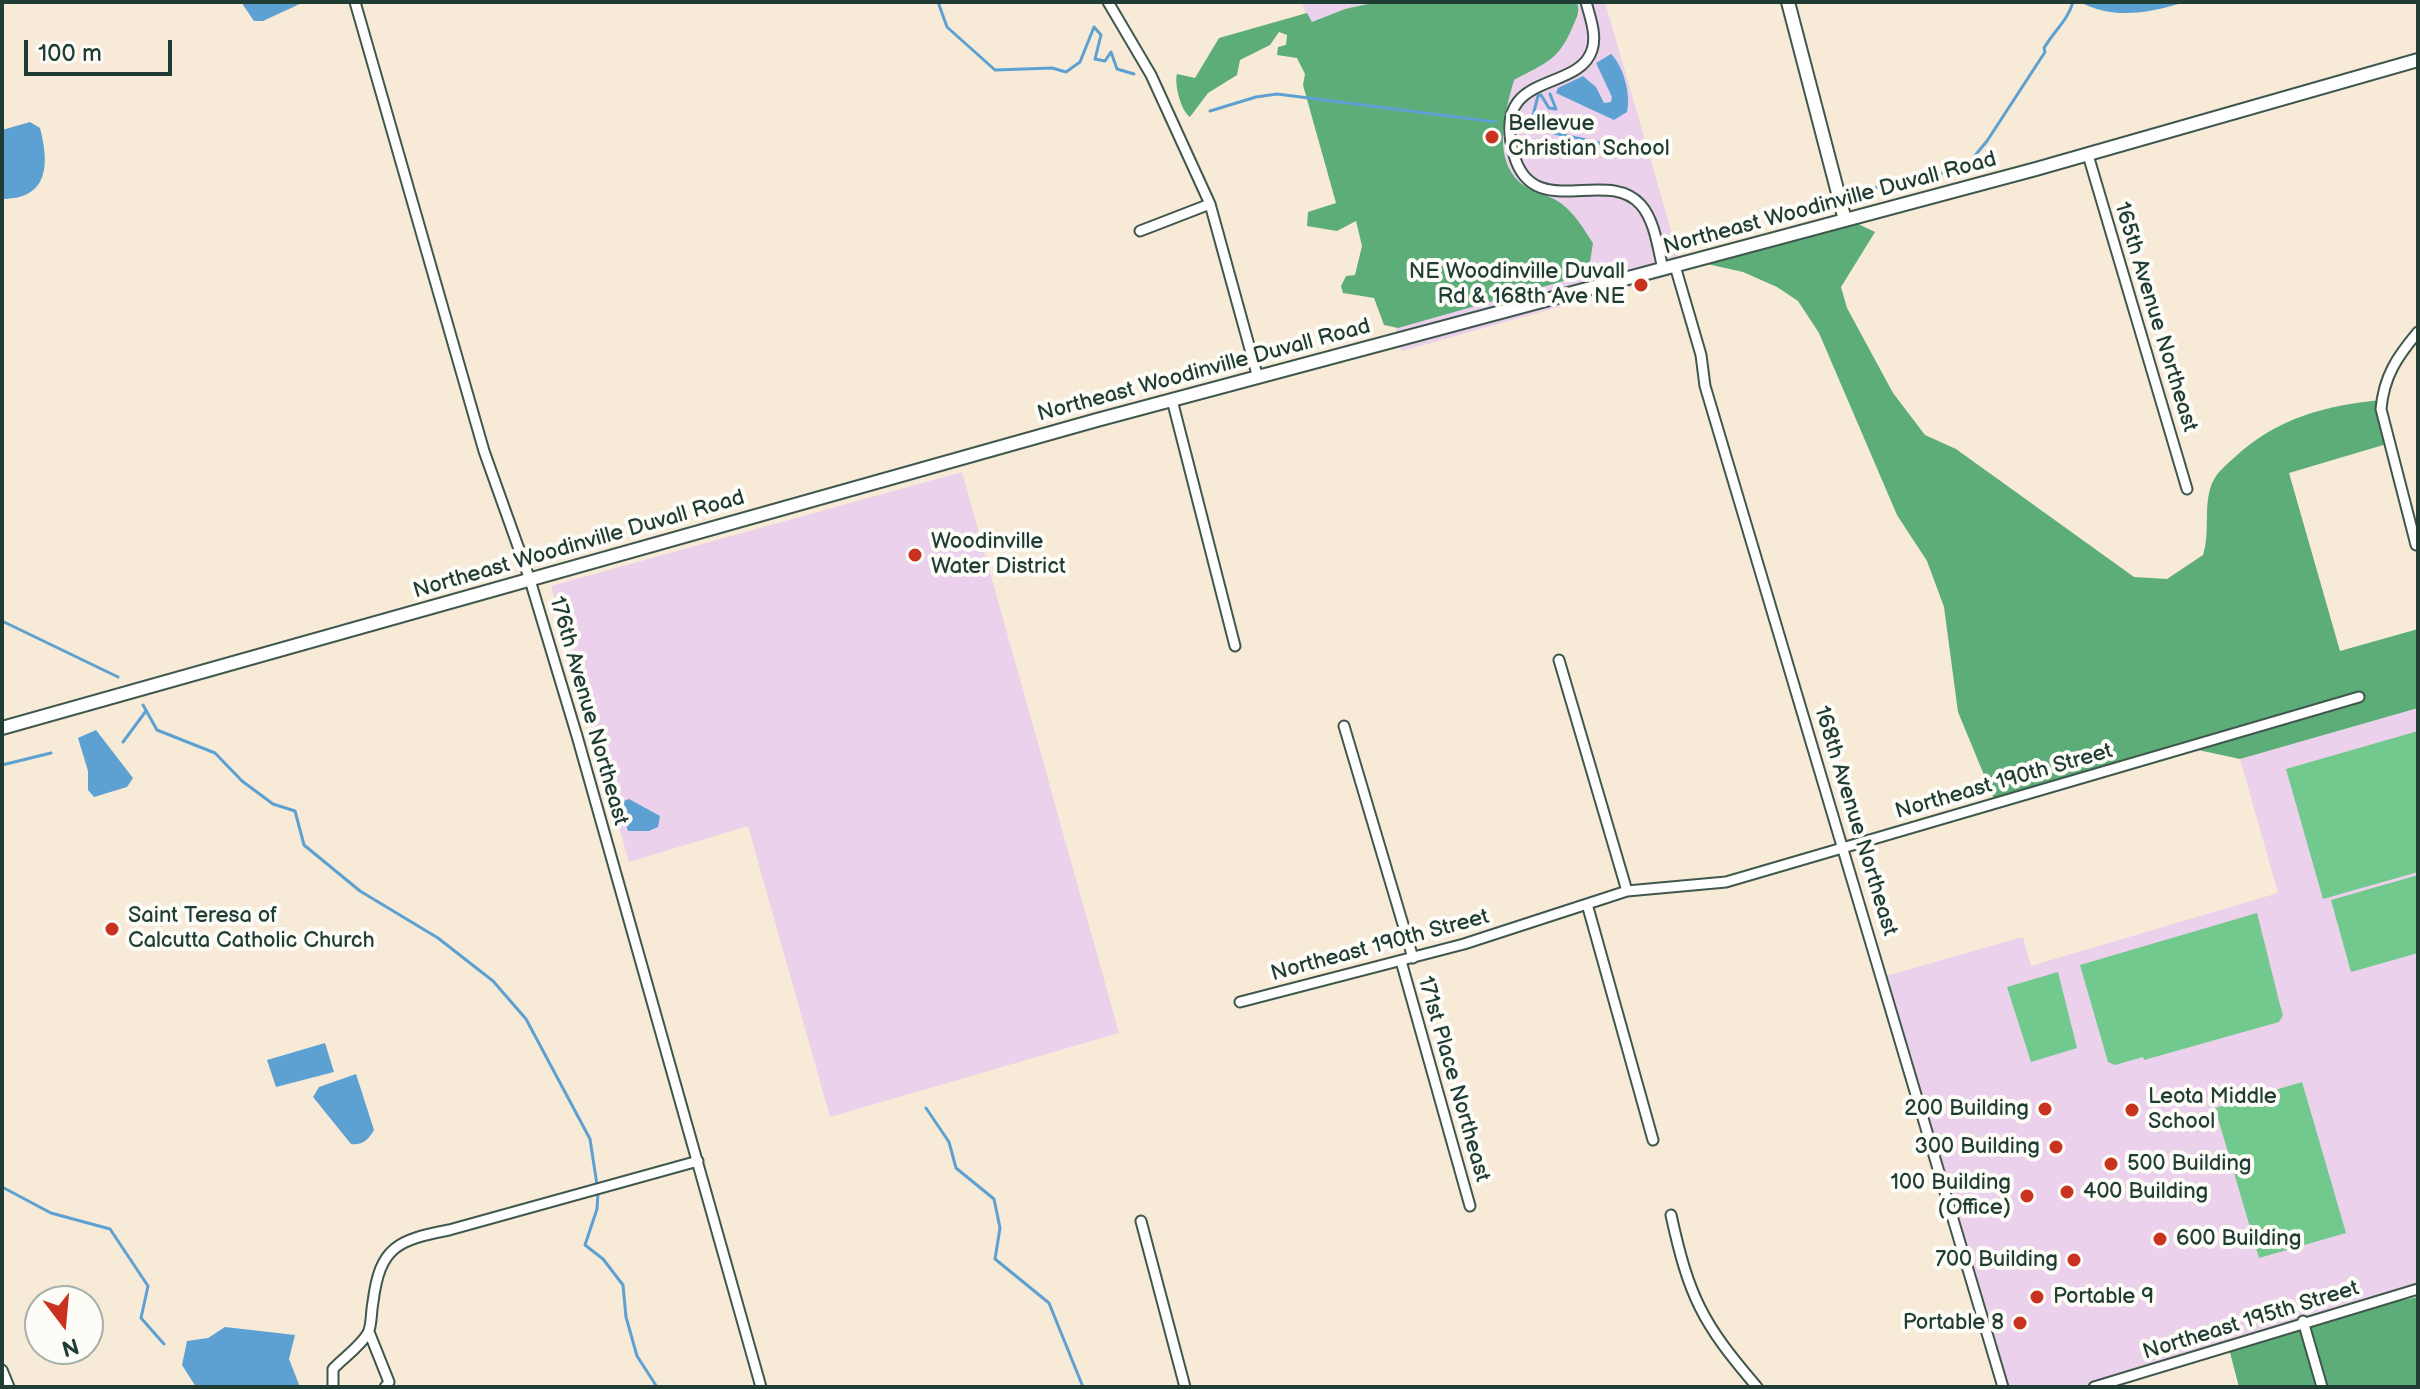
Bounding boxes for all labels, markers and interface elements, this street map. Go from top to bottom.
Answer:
scale bar [28,24,176,74]
text: 100 m [38,39,102,68]
place label: Bellevue Christian School [1508,111,1670,162]
marker: Bellevue Christian School [1483,128,1501,146]
street label: Northeast Woodinville Duvall Road [1661,147,1999,261]
street label: 165th Avenue Northeast [2108,199,2202,435]
place label: NE Woodinville Duvall Rd & 168th Ave NE [1409,259,1625,310]
marker: NE Woodinville Duvall Rd & 168th Ave NE [1632,276,1650,294]
street label: Northeast Woodinville Duvall Road [1035,314,1373,428]
street label: Northeast Woodinville Duvall Road [410,485,748,605]
place label: Woodinville Water District [931,529,1066,580]
marker: Woodinville Water District [906,546,924,564]
street label: 176th Avenue Northeast [543,594,633,828]
street label: 168th Avenue Northeast [1807,703,1903,939]
street label: Northeast 190th Street [1892,738,2116,826]
place label: Saint Teresa of Calcutta Catholic Church [128,903,375,954]
street label: Northeast 190th Street [1268,904,1492,988]
marker: Saint Teresa of Calcutta Catholic Church [103,920,121,938]
street label: 171st Place Northeast [1411,973,1495,1185]
place label: Leota Middle School [2148,1084,2277,1136]
place label: 200 Building [1904,1096,2029,1122]
marker: 200 Building [2036,1100,2054,1118]
marker: Leota Middle School [2123,1101,2141,1119]
place label: 300 Building [1915,1134,2040,1160]
marker: 300 Building [2047,1138,2065,1156]
place label: 500 Building [2127,1151,2251,1177]
marker: 500 Building [2102,1155,2120,1173]
place label: 100 Building (Office) [1891,1170,2011,1222]
place label: 400 Building [2083,1179,2208,1205]
marker: 400 Building [2058,1183,2076,1201]
marker: 100 Building (Office) [2018,1187,2036,1205]
place label: 600 Building [2176,1226,2301,1252]
marker: 600 Building [2151,1230,2169,1248]
place label: 700 Building [1935,1247,2058,1273]
marker: 700 Building [2065,1251,2083,1269]
street label: Northeast 195th Street [2140,1276,2362,1366]
place label: Portable 9 [2053,1284,2154,1310]
north arrow [24,1285,104,1365]
marker: Portable 9 [2028,1288,2046,1306]
place label: Portable 8 [1903,1310,2004,1336]
marker: Portable 8 [2011,1314,2029,1332]
text: N [59,1331,82,1362]

